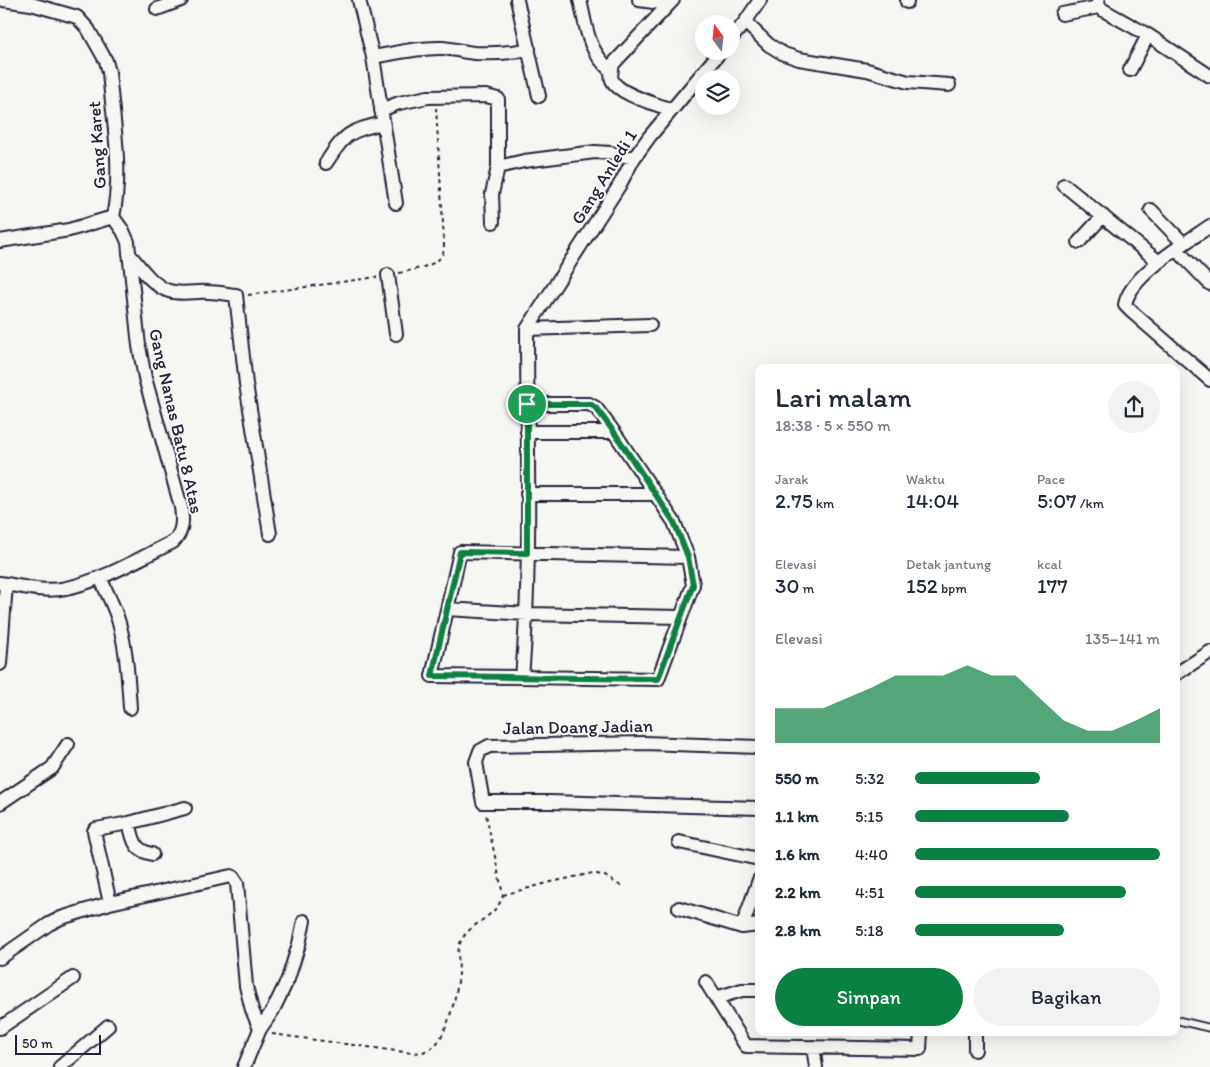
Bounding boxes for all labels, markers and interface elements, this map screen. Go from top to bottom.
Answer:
north arrow [695,15,740,60]
map controls [695,15,740,115]
button: layers [695,70,740,115]
street label: Gang Karet [83,100,111,190]
street label: Gang Anledi 1 [566,126,642,228]
street label: Gang Nanas Batu 8 Atas [144,326,208,516]
text: Lari malam [775,380,911,414]
button: share [1108,381,1160,433]
pin [506,383,548,425]
icon: arrive [513,390,541,418]
text: 18:38 · 5 × 550 m [775,416,891,435]
text: Jarak [775,471,808,488]
text: Waktu [906,471,945,488]
text: Pace [1037,471,1065,488]
text: 2.75 [775,488,813,513]
text: 14:04 [906,488,959,513]
text: 5:07 [1037,488,1077,513]
text: km [813,495,834,512]
text: /km [1077,495,1104,512]
text: Elevasi [775,556,817,573]
text: Detak jantung [906,556,991,573]
text: kcal [1037,556,1062,573]
text: 30 [775,573,799,598]
text: 152 [906,573,938,598]
text: 177 [1037,573,1068,598]
text: m [799,580,814,597]
text: bpm [938,580,967,597]
text: Elevasi [775,629,823,648]
text: 135–141 m [1085,629,1160,648]
street label: Jalan Doang Jadian [503,715,653,739]
text: 550 m [775,769,819,788]
text: 5:32 [855,769,884,788]
text: 1.1 km [775,807,819,826]
text: 5:15 [855,807,883,826]
text: 1.6 km [775,845,820,864]
text: 4:40 [855,845,888,864]
text: 2.2 km [775,883,821,902]
text: 4:51 [855,883,884,902]
text: 2.8 km [775,921,821,940]
text: 5:18 [855,921,884,940]
button: Simpan [775,968,963,1026]
button: Bagikan [973,968,1160,1026]
scale bar [15,1032,101,1055]
text: 50 m [22,1035,53,1052]

